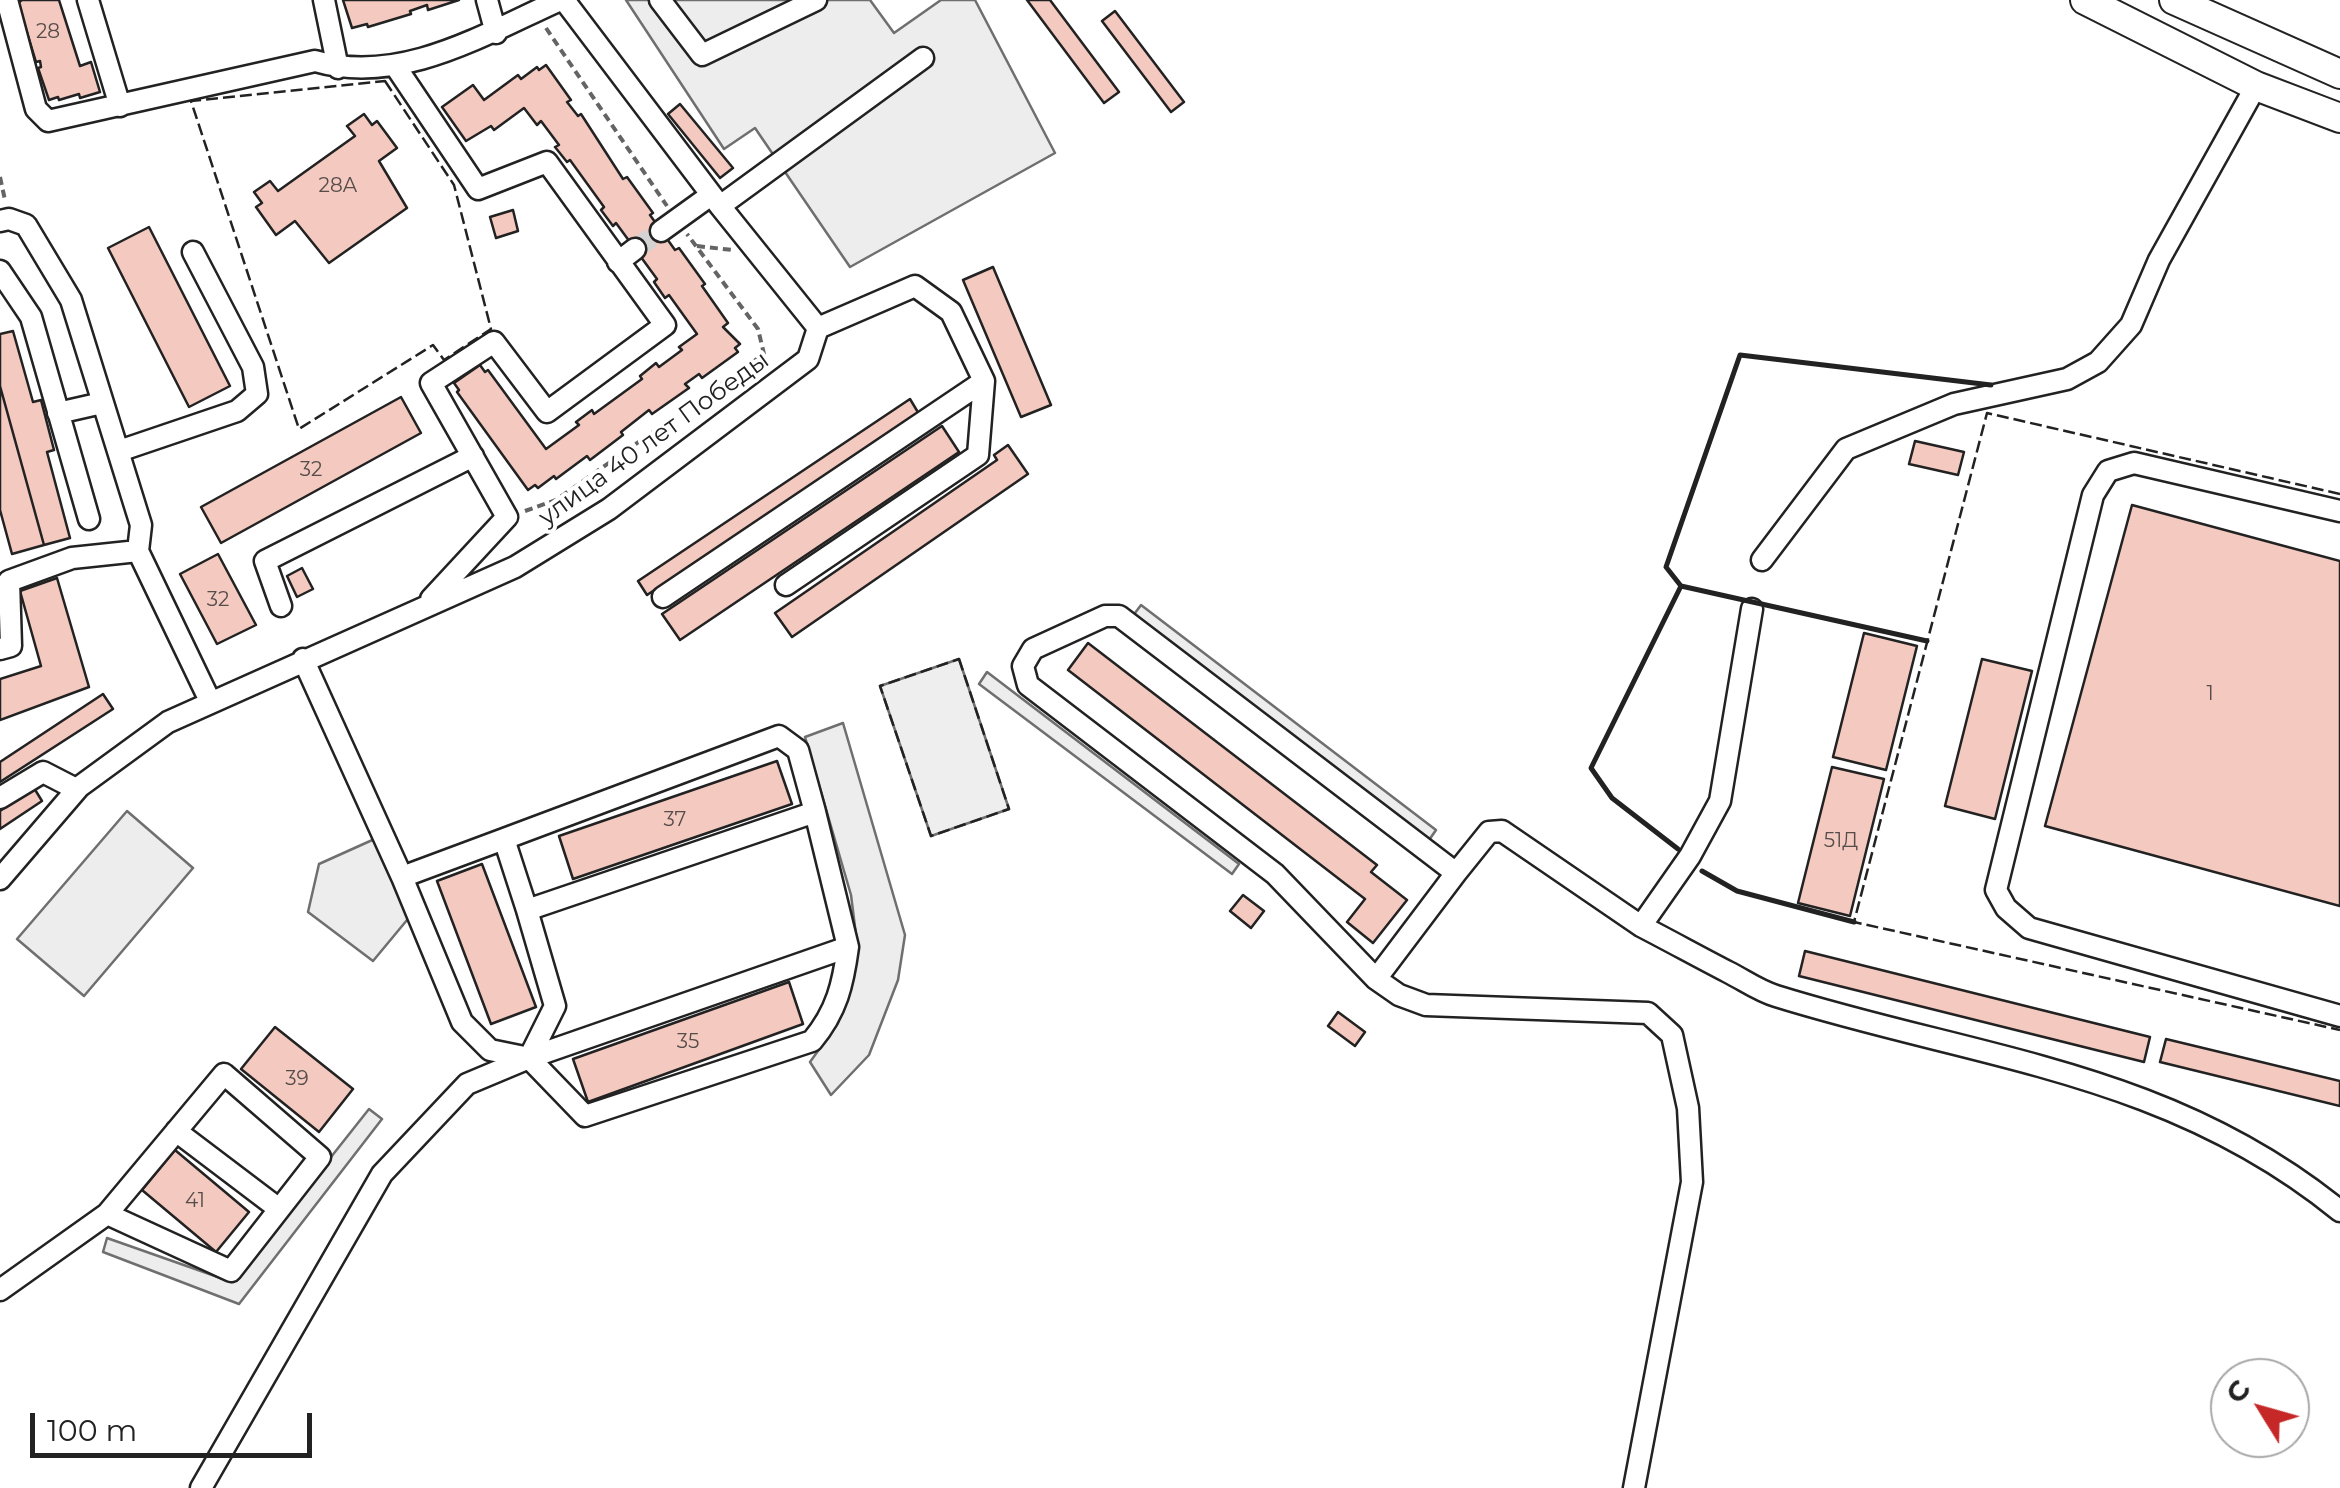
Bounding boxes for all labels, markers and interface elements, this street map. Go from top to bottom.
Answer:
house number: 28 [36,20,60,44]
house number: 28А [319,174,357,198]
street label: улица 40 лет Победы [533,345,775,533]
house number: 32 [300,458,322,482]
house number: 32 [207,588,229,612]
house number: 1 [2206,682,2214,706]
house number: 37 [664,808,686,832]
house number: 51Д [1824,829,1858,853]
house number: 35 [677,1030,699,1054]
house number: 39 [285,1067,309,1091]
house number: 41 [185,1189,205,1213]
north arrow [2210,1358,2310,1458]
text: С [2218,1373,2257,1410]
scale bar [35,1393,318,1455]
text: 100 m [47,1412,137,1449]

